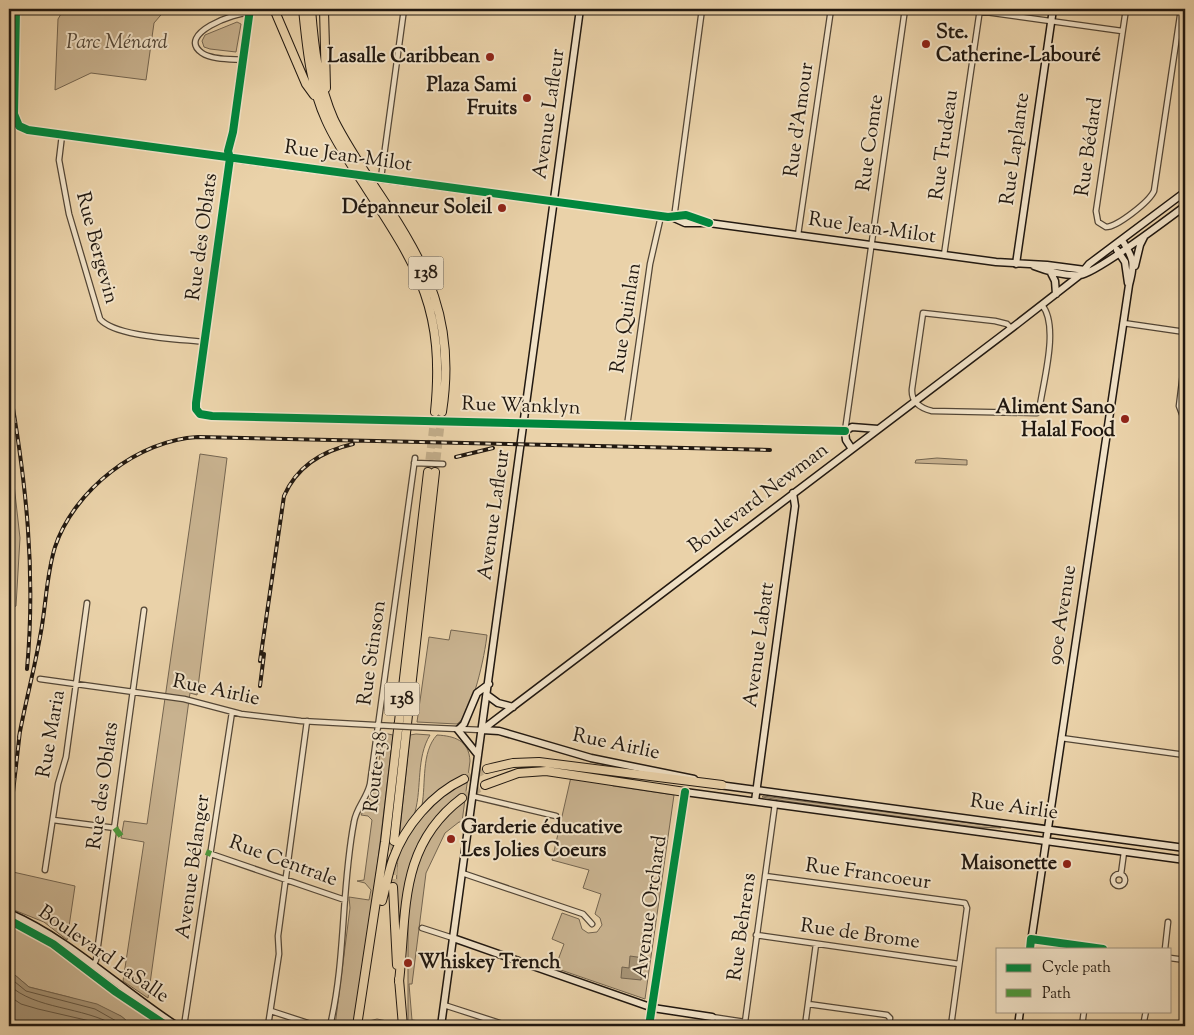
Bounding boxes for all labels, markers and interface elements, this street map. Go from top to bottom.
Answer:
place label: Ste. Catherine-Labouré [936,19,1101,71]
park label: Parc Ménard [66,29,168,58]
marker: Ste. Catherine-Labouré [920,38,932,50]
place label: Lasalle Caribbean [327,43,480,72]
street label: Avenue Lafleur [526,46,574,181]
marker: Lasalle Caribbean [484,51,496,63]
street label: Rue d'Amour [778,60,822,179]
place label: Plaza Sami Fruits [427,72,517,124]
street label: Rue Trudeau [923,88,967,202]
street label: Rue Laplante [994,91,1038,207]
marker: Plaza Sami Fruits [521,92,533,104]
street label: Rue Comte [850,93,892,193]
street label: Rue Bédard [1069,96,1111,198]
street label: Rue Jean-Milot [282,134,414,180]
street label: Rue des Oblats [180,171,226,303]
street label: Rue Bergevin [67,189,125,307]
place label: Dépanneur Soleil [342,194,492,223]
marker: Dépanneur Soleil [496,202,508,214]
street label: Rue Jean-Milot [806,206,938,252]
road number: 138 [408,256,444,290]
street label: Rue Quinlan [604,261,650,375]
street label: Rue Wanklyn [461,390,581,424]
place label: Aliment Sano Halal Food [995,394,1116,446]
marker: Aliment Sano Halal Food [1119,413,1131,425]
street label: Boulevard Newman [683,436,835,561]
street label: Avenue Lafleur [471,447,519,582]
street label: 90e Avenue [1041,563,1085,667]
street label: Avenue Labatt [737,581,783,709]
street label: Rue Stinson [351,598,395,707]
street label: Rue Airlie [170,668,262,714]
road number: 138 [384,682,420,716]
street label: Rue Maria [30,688,74,780]
street label: Rue des Oblats [81,720,127,852]
street label: Rue Airlie [570,722,662,768]
street label: Route 138 [358,730,396,814]
street label: Rue Airlie [968,787,1060,829]
street label: Avenue Bélanger [169,792,219,941]
place label: Garderie éducative Les Jolies Coeurs [461,814,623,866]
street label: Rue Centrale [225,829,341,895]
marker: Garderie éducative Les Jolies Coeurs [445,833,457,845]
street label: Avenue Orchard [627,834,675,980]
place label: Maisonette [961,850,1057,879]
street label: Rue Francoeur [803,852,933,898]
marker: Maisonette [1061,858,1073,870]
street label: Rue Behrens [721,871,765,983]
street label: Boulevard LaSalle [31,899,175,1011]
street label: Rue de Brome [798,912,922,958]
legend [996,948,1172,1012]
place label: Whiskey Trench [418,949,561,978]
marker: Whiskey Trench [402,957,414,969]
text: Cycle path [1042,958,1111,979]
text: Path [1042,984,1071,1005]

